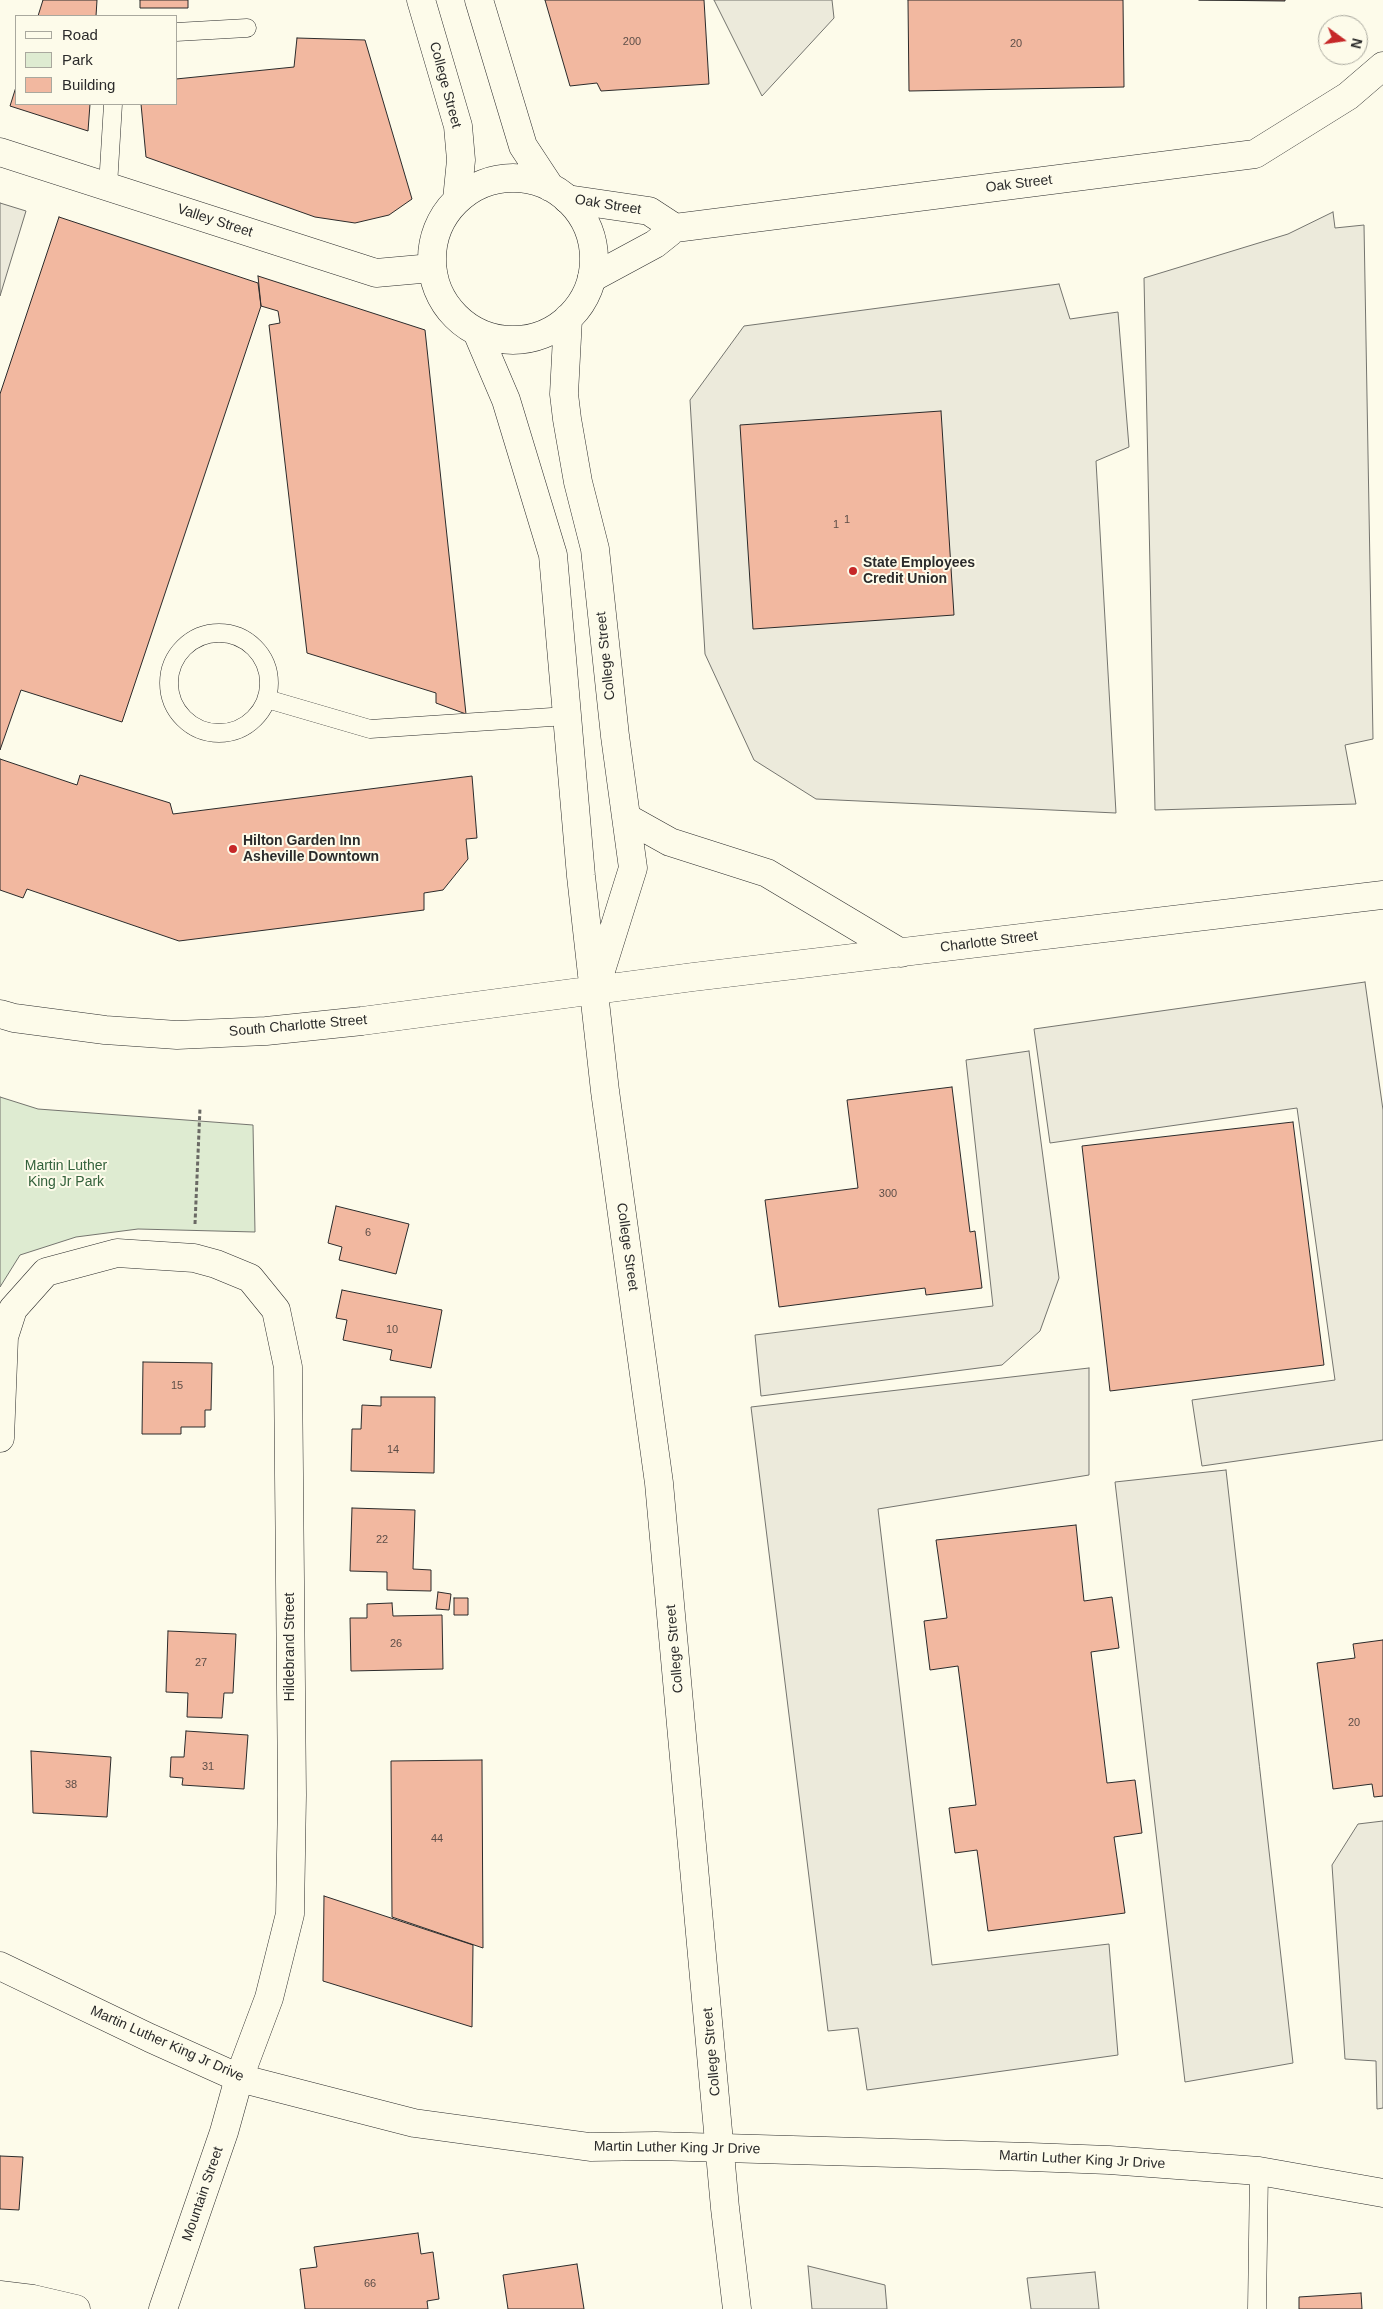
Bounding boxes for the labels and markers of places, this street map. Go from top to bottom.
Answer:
place label: State Employees Credit Union [863,555,975,588]
marker: State Employees Credit Union [847,565,859,577]
place label: Hilton Garden Inn Asheville Downtown [243,833,379,866]
marker: Hilton Garden Inn Asheville Downtown [227,843,239,855]

